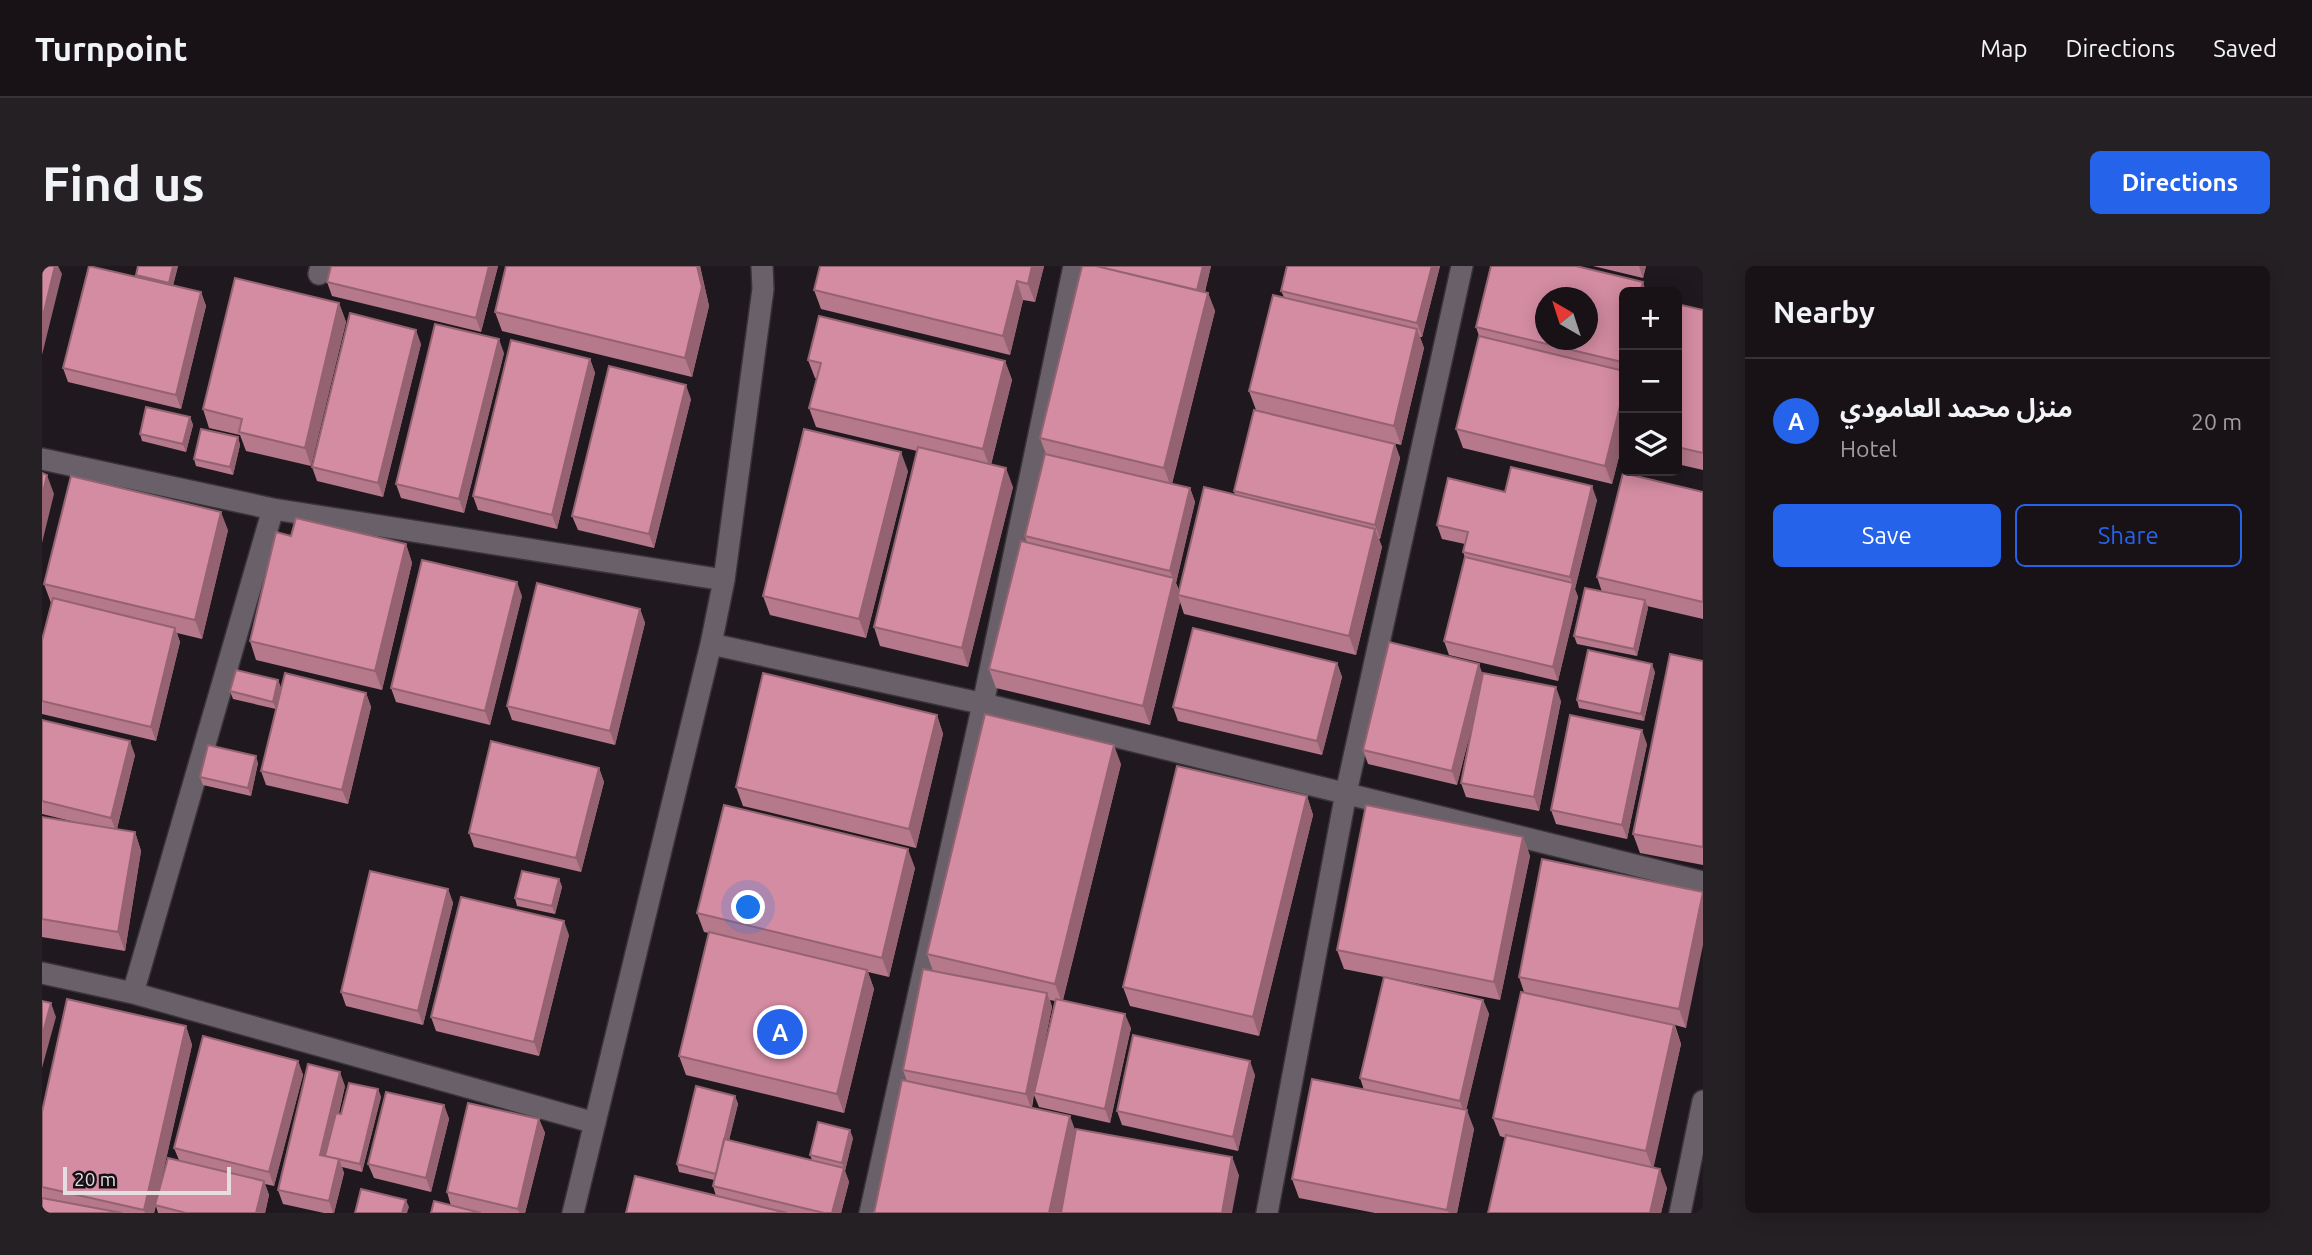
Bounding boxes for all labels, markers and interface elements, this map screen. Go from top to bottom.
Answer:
text: Turnpoint [35,30,187,67]
text: Map [1980,35,2027,62]
text: Directions [2065,35,2175,62]
text: Saved [2213,35,2277,62]
button: Directions [2090,151,2270,214]
text: Find us [42,155,205,210]
north arrow [1535,287,1598,350]
map controls [1619,287,1682,476]
button: + [1619,287,1682,350]
text: Nearby [1773,295,1875,329]
button: − [1619,350,1682,413]
text: منزل محمد العامودي [1840,393,2073,422]
text: A [1788,409,1804,434]
text: 20 m [2191,409,2242,434]
button: layers [1619,413,1682,476]
text: Hotel [1840,436,1897,461]
button: Save [1773,504,2001,567]
button: Share [2015,504,2242,567]
your location [731,890,765,924]
pin: A [757,1006,803,1058]
scale bar [63,1164,231,1196]
text: 20 m [74,1168,116,1190]

